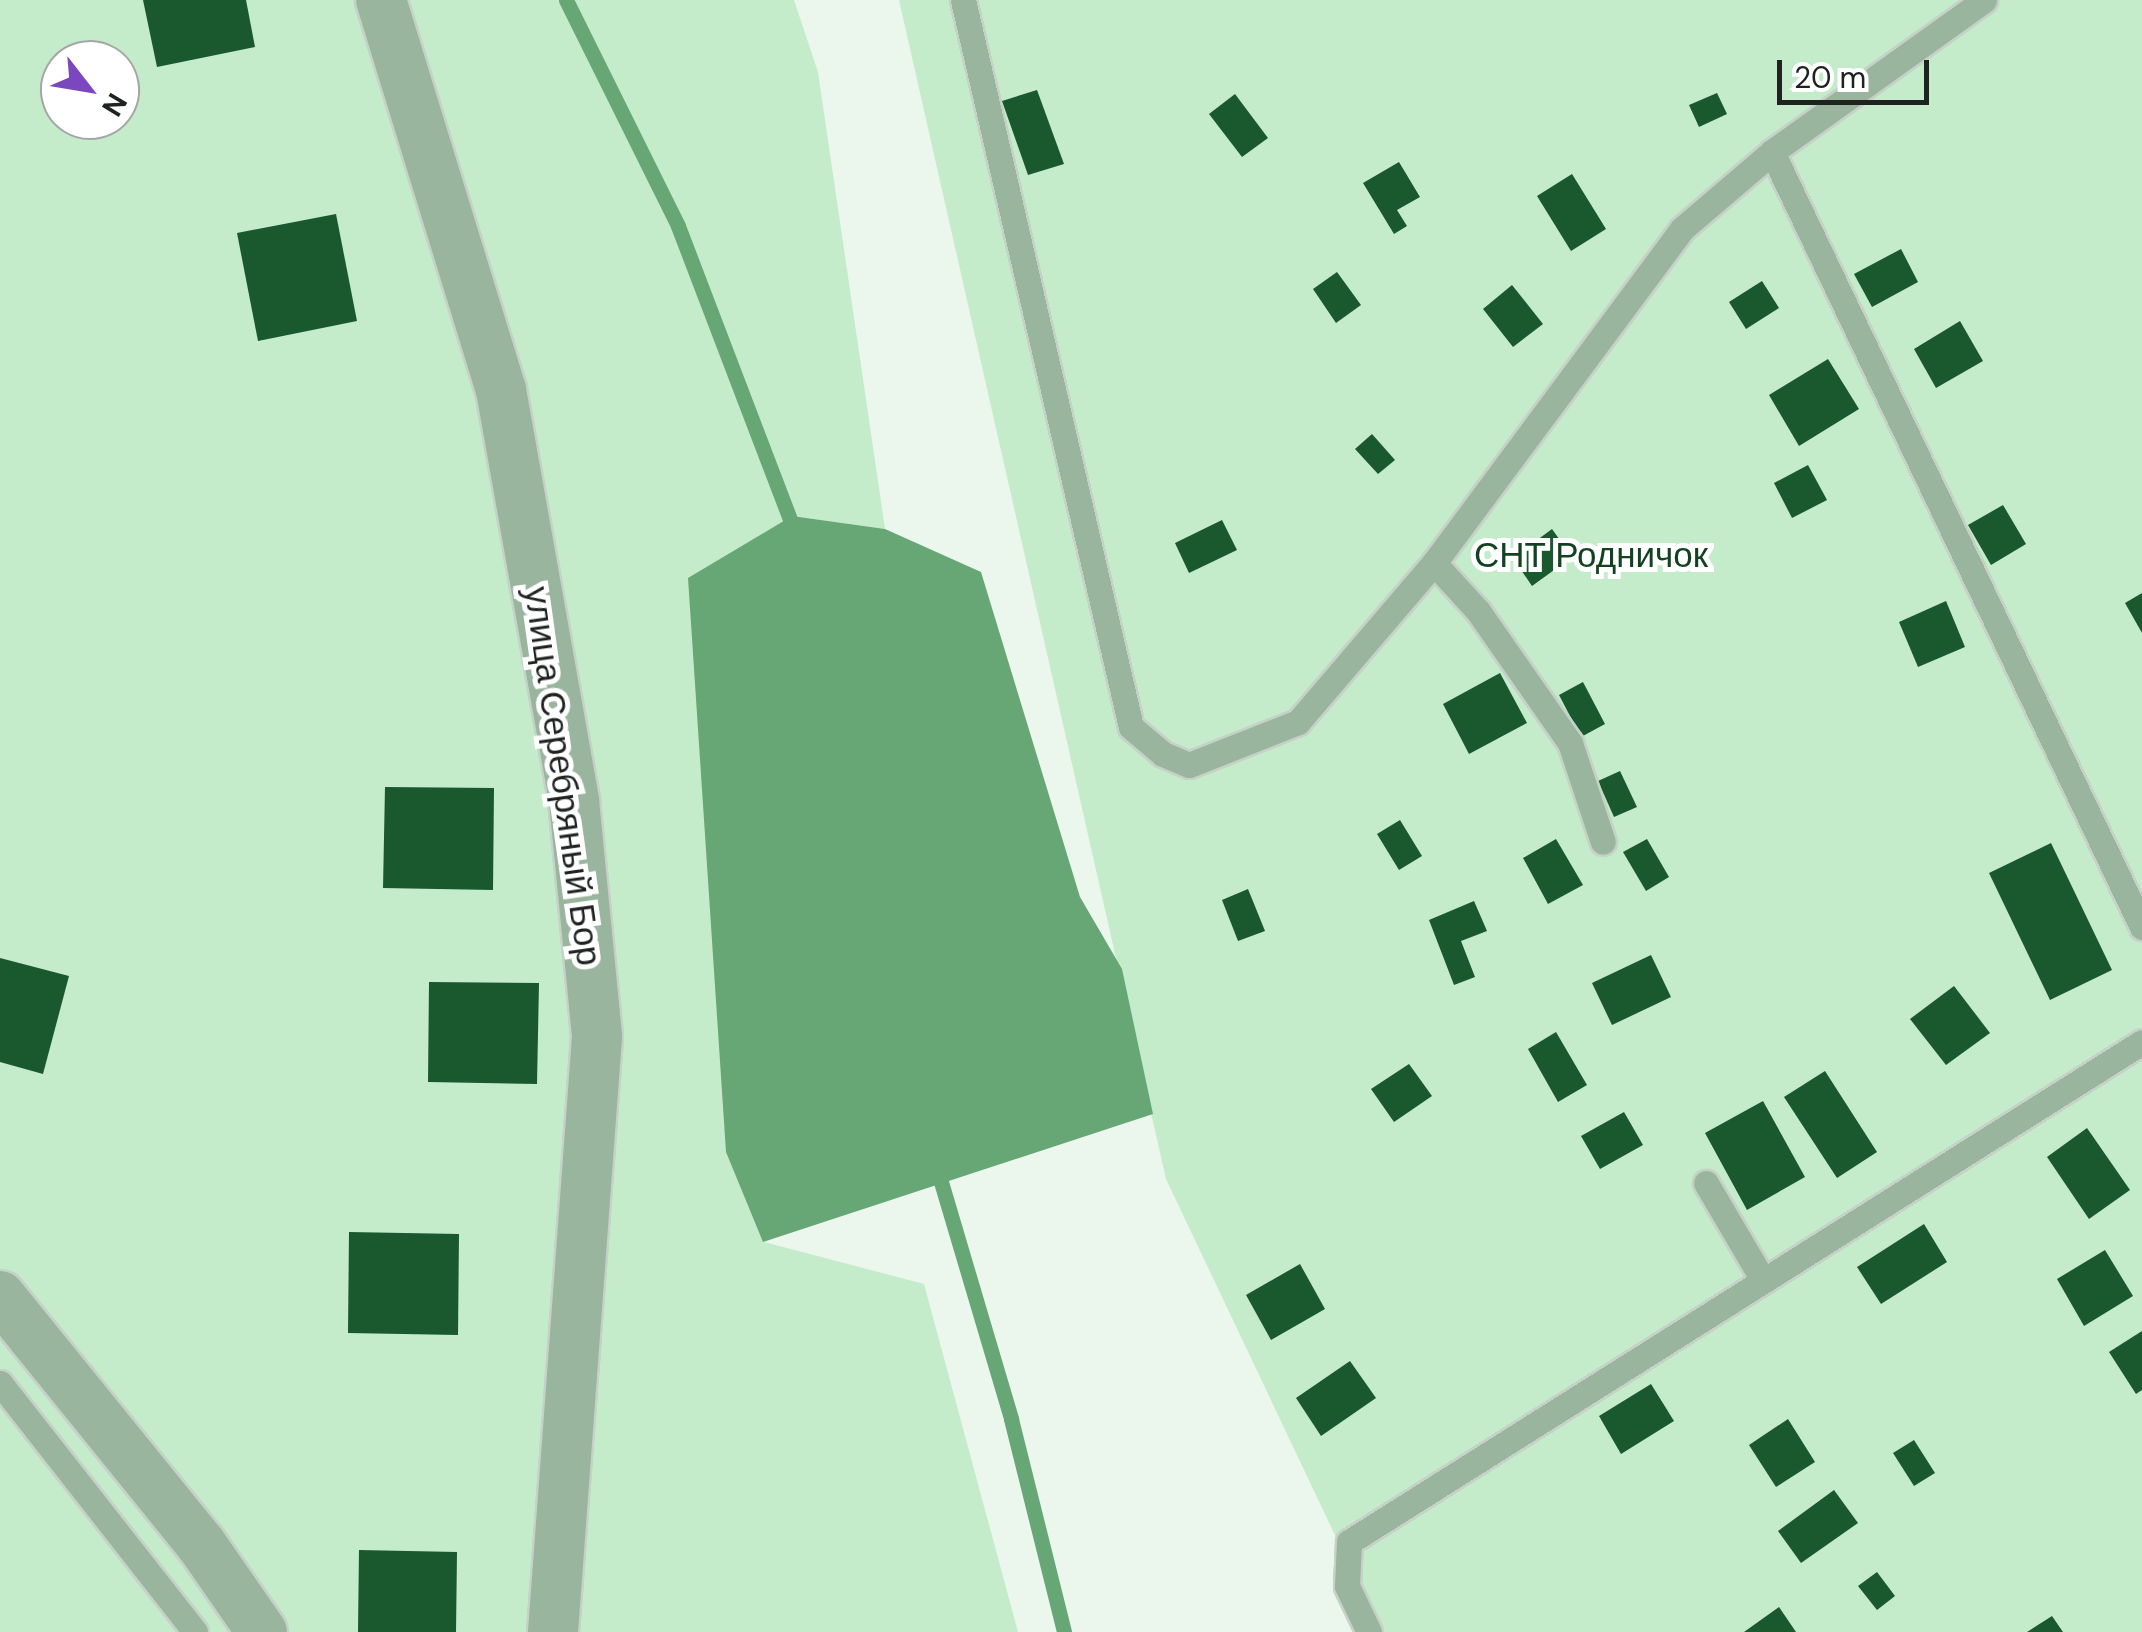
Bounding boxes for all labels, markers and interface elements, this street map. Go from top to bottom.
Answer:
north arrow [40,40,140,140]
scale bar [1782,40,1934,102]
text: 20 m [1794,58,1866,97]
text: N [93,86,136,123]
park label: СНТ Родничок [1474,534,1708,576]
street label: улица Серебряный Бор [516,584,610,968]

